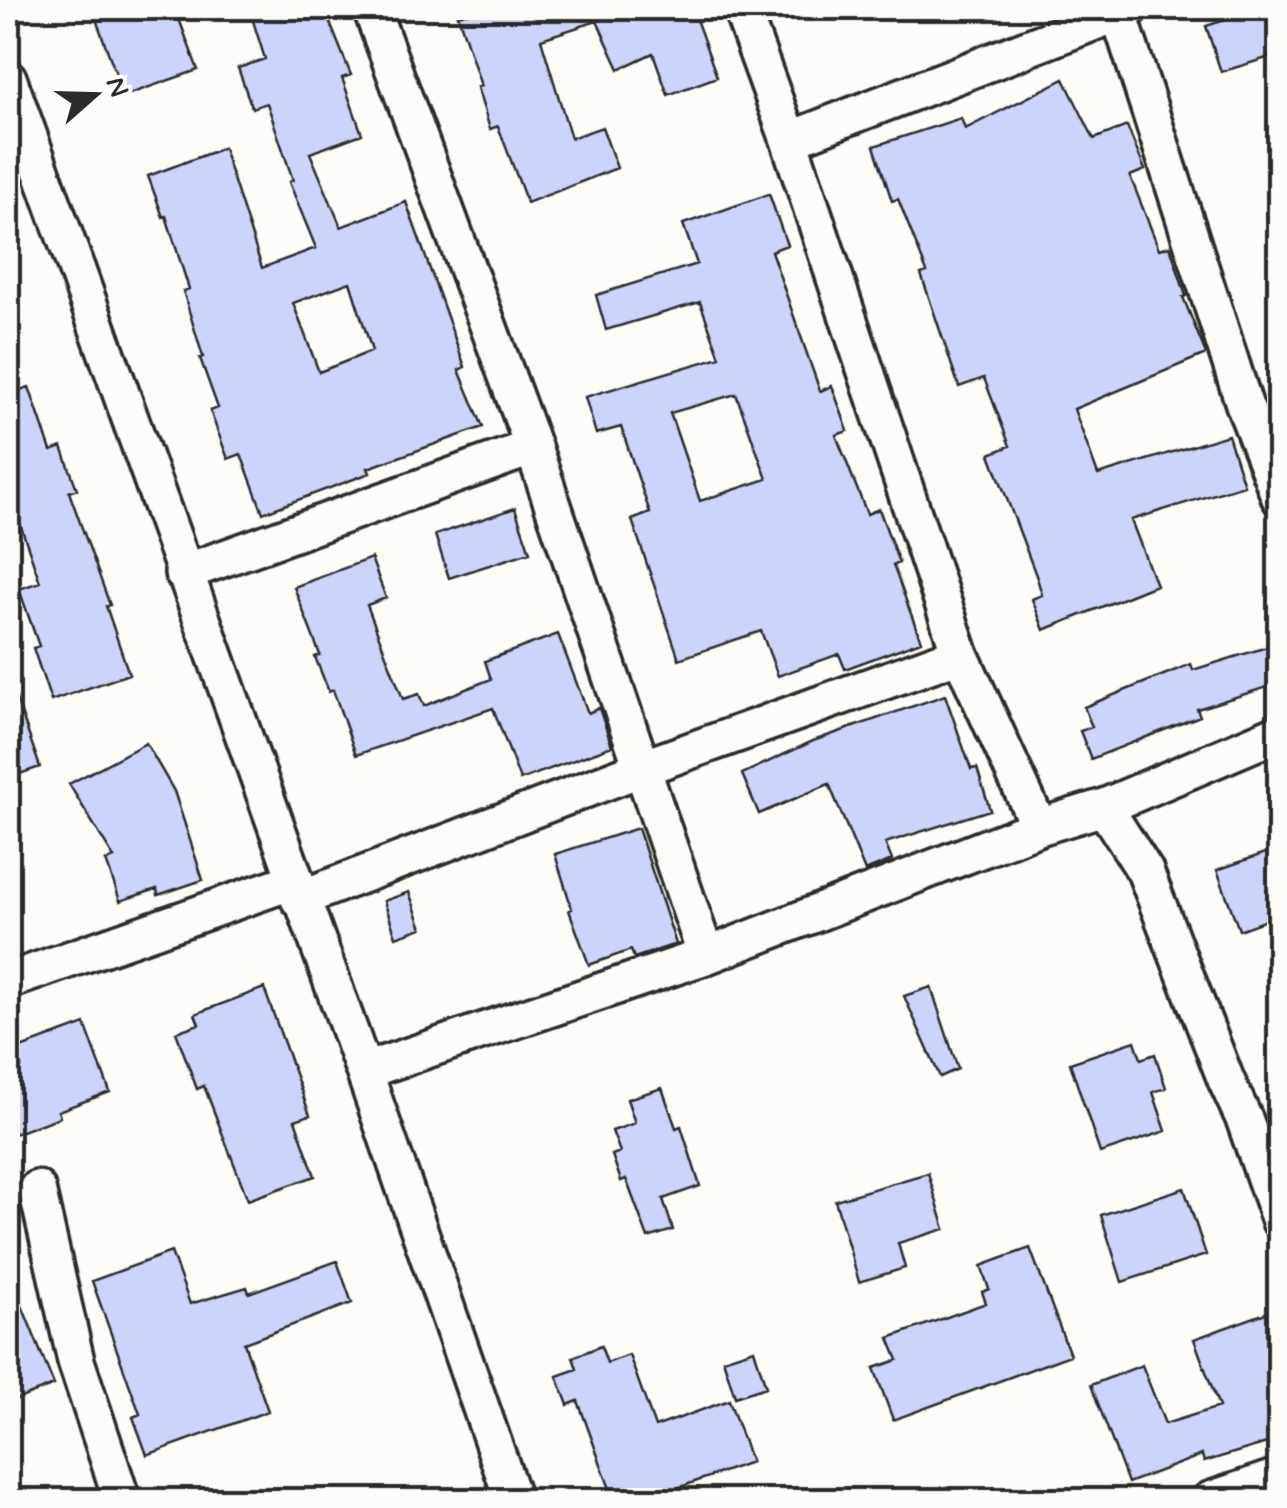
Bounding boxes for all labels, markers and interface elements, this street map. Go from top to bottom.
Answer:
north arrow [45,45,145,145]
text: N [96,72,137,102]

